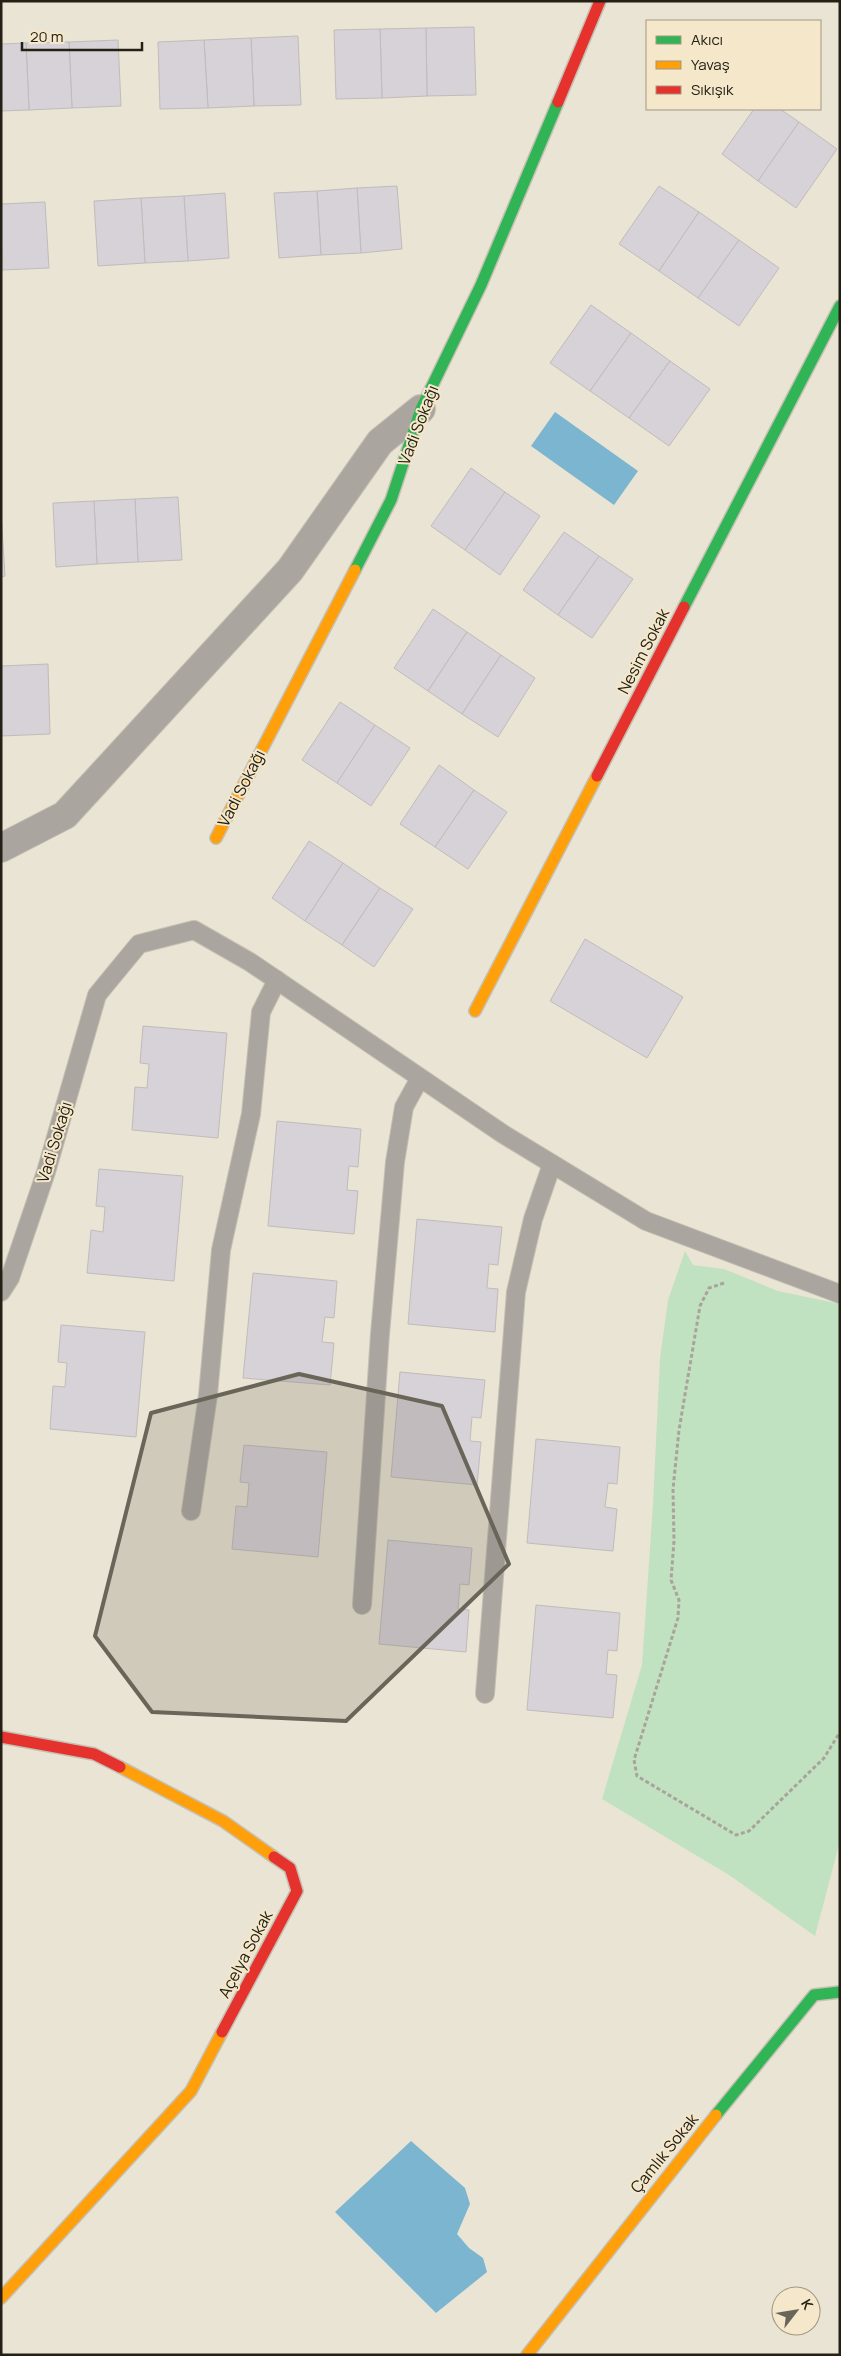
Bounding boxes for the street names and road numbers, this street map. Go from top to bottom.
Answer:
street label: Vadi Sokağı [393,382,443,468]
street label: Nesim Sokak [612,603,674,698]
street label: Vadi Sokağı [212,746,270,830]
street label: Vadi Sokağı [31,1099,77,1185]
street label: Açelya Sokak [213,1905,278,2002]
street label: Çamlık Sokak [625,2108,704,2197]

